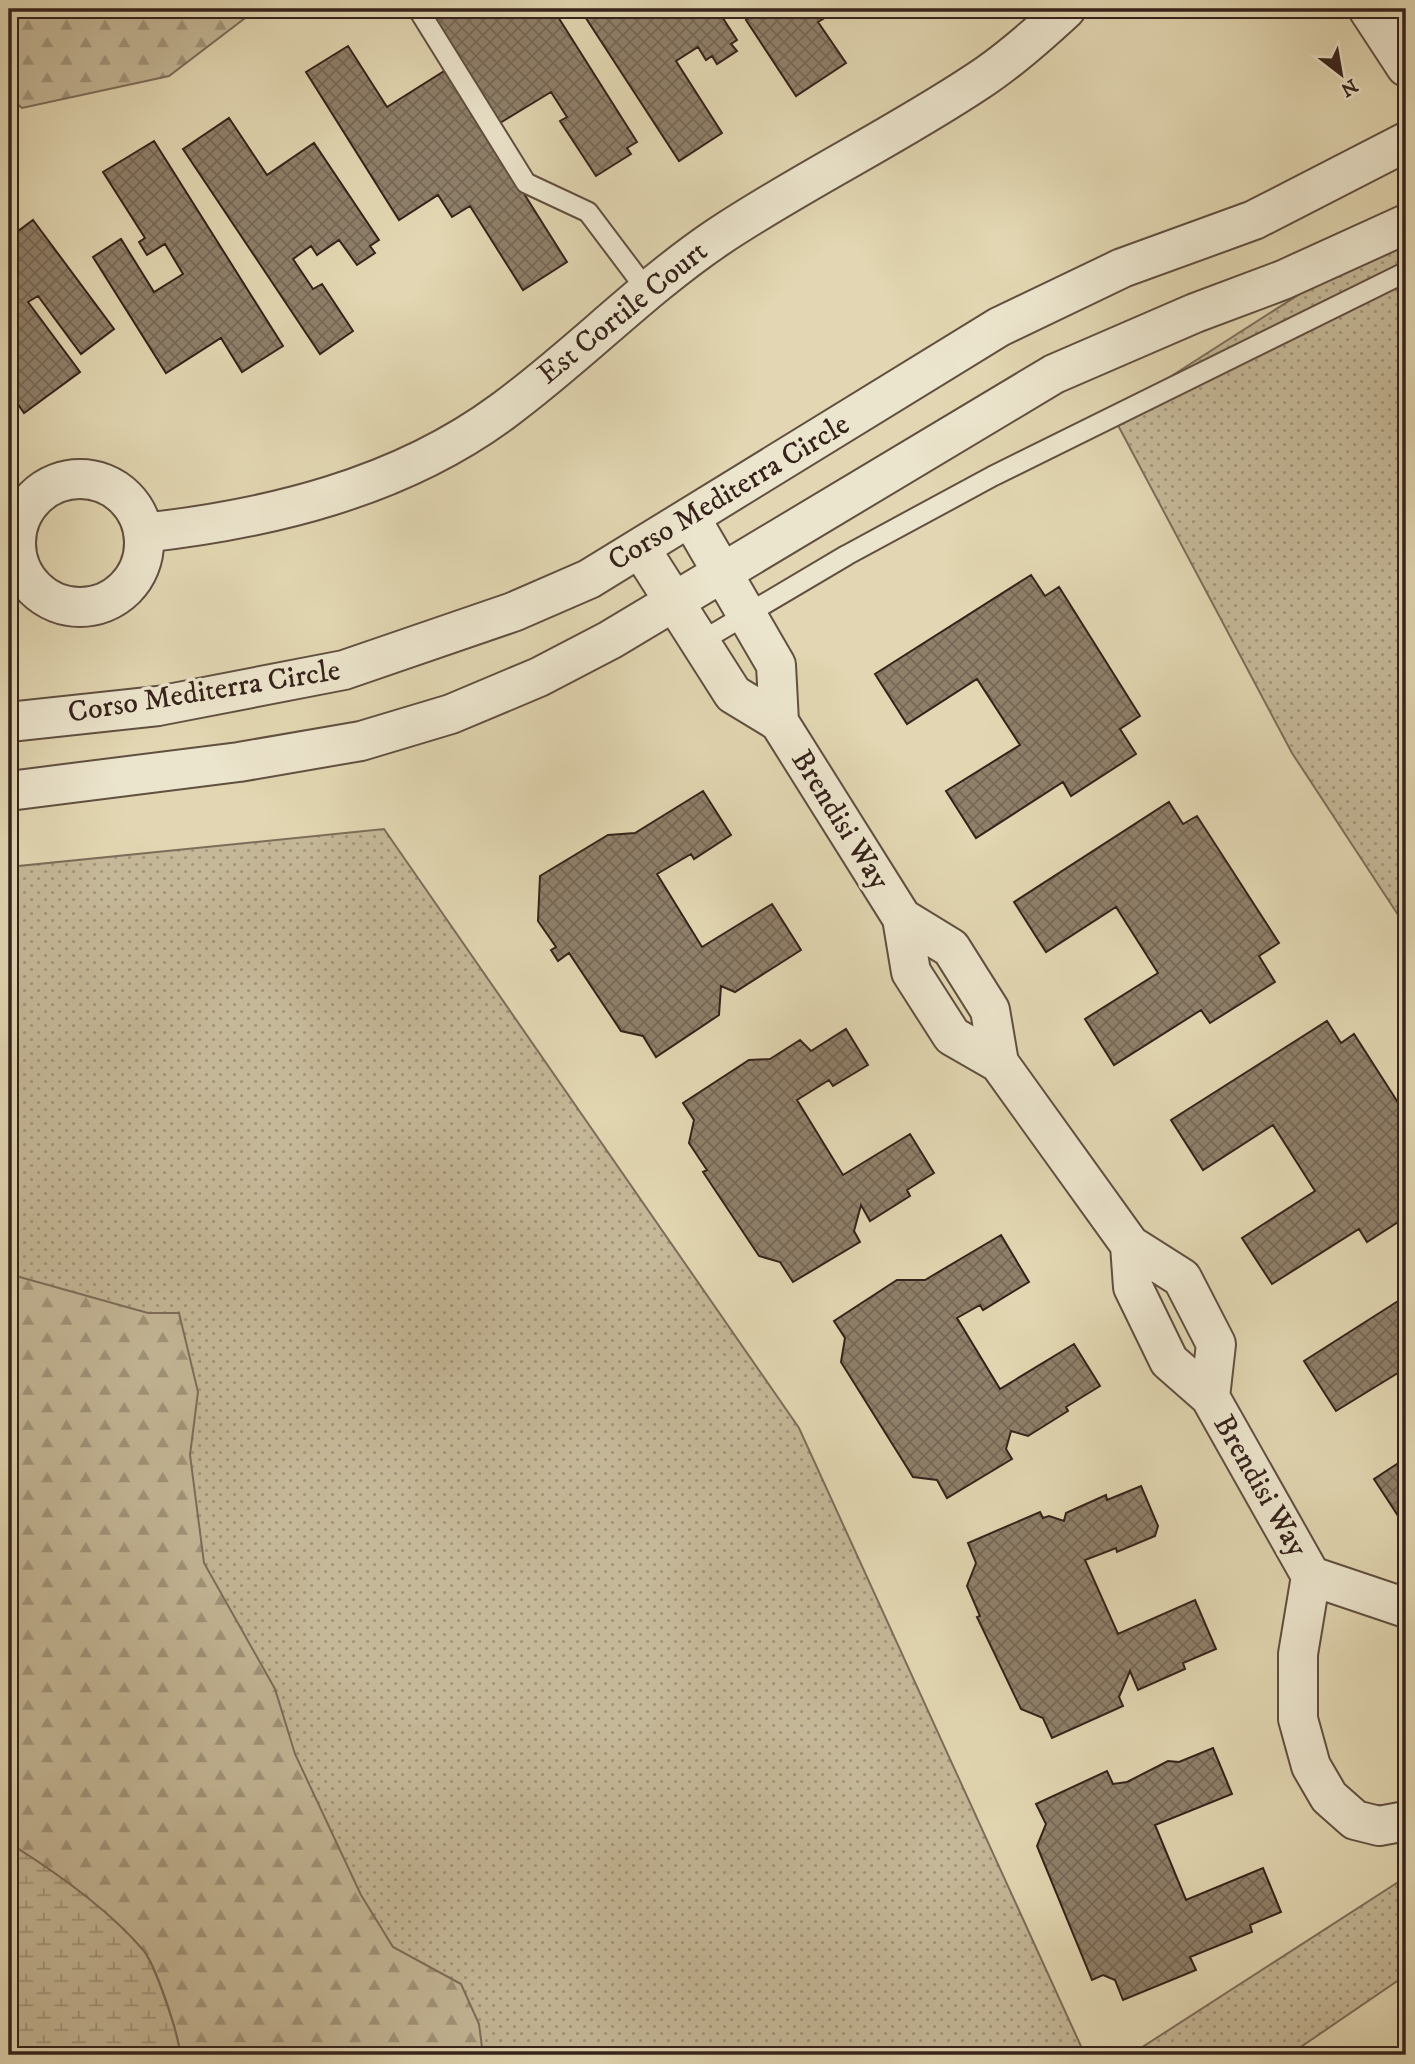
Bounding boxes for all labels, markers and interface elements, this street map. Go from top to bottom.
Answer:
north arrow [1306,38,1376,108]
text: N [1336,73,1362,101]
street label: Est Cortile Court [531,233,715,393]
street label: Corso Mediterra Circle [602,406,856,580]
street label: Corso Mediterra Circle [65,652,343,732]
street label: Brendisi Way [783,743,898,897]
street label: Brendisi Way [1205,1409,1316,1564]

